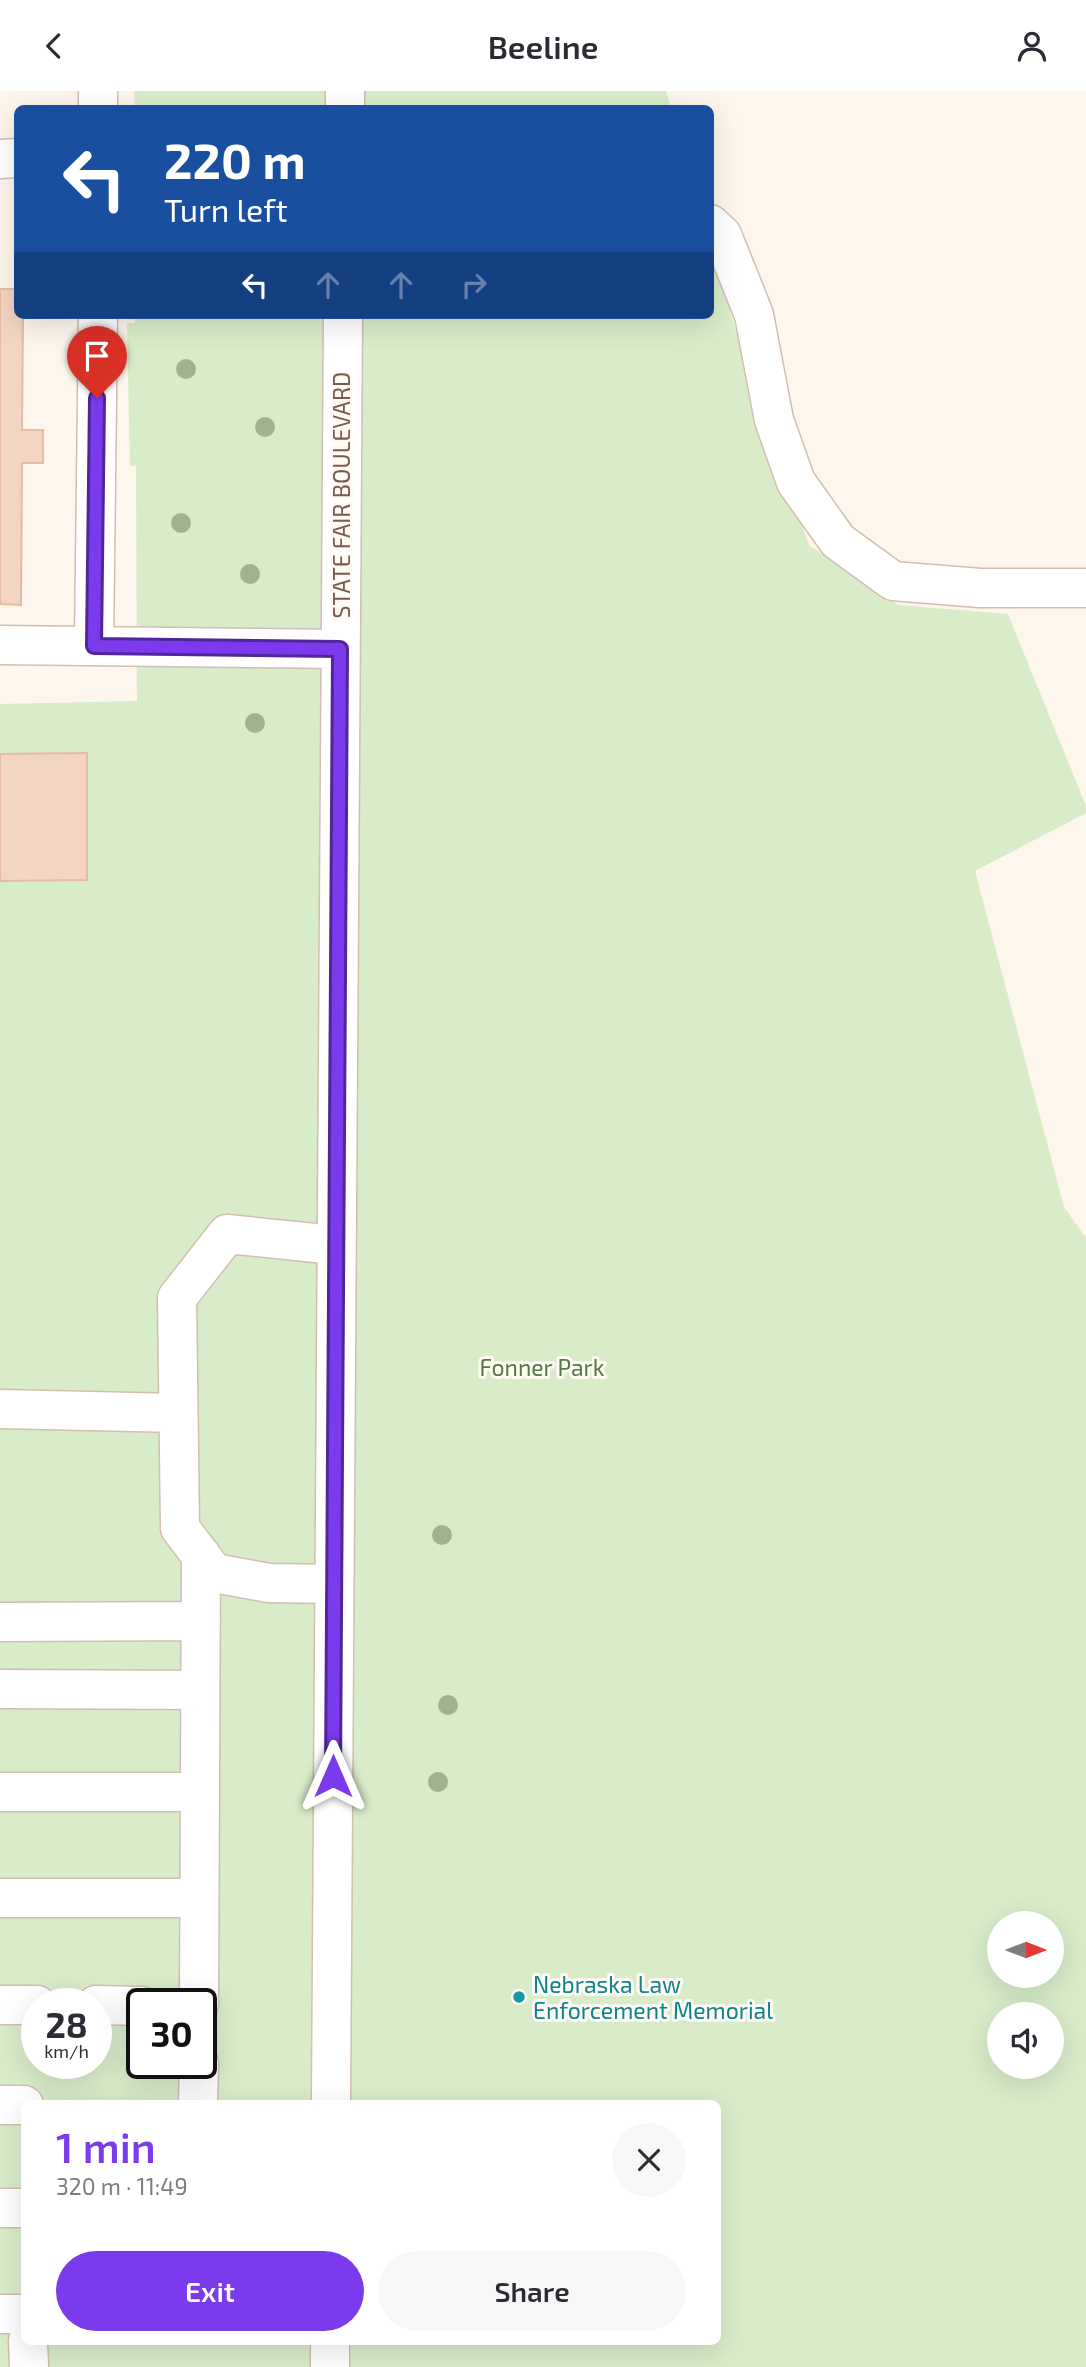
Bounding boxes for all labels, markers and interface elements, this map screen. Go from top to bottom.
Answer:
icon: back [35,27,73,65]
text: Beeline [488,27,598,65]
icon: person [1013,27,1051,65]
text: 220 m [164,130,306,189]
icon: left [49,133,140,224]
text: Turn left [164,190,288,228]
icon: left [236,266,274,304]
icon: ahead [309,266,347,304]
icon: ahead [382,266,420,304]
icon: right [455,266,493,304]
pin [67,326,127,398]
icon: arrive [78,337,116,375]
street label: STATE FAIR BOULEVARD [327,372,355,618]
park label: Fonner Park [479,1353,605,1381]
position arrow [296,1739,370,1813]
north arrow [987,1911,1064,1988]
map controls [987,1911,1064,2079]
place label: Nebraska Law Enforcement Memorial [533,1970,773,2024]
speed limit sign: 30 [126,1988,217,2079]
marker: Nebraska Law Enforcement Memorial [511,1989,527,2005]
button: sound [987,2002,1064,2079]
text: 28 [45,2003,88,2045]
text: km/h [44,2040,89,2062]
text: 1 min [56,2121,156,2171]
button: close [612,2123,686,2197]
text: 320 m · 11:49 [56,2172,188,2200]
button: Exit [56,2251,364,2331]
button: Share [378,2251,686,2331]

